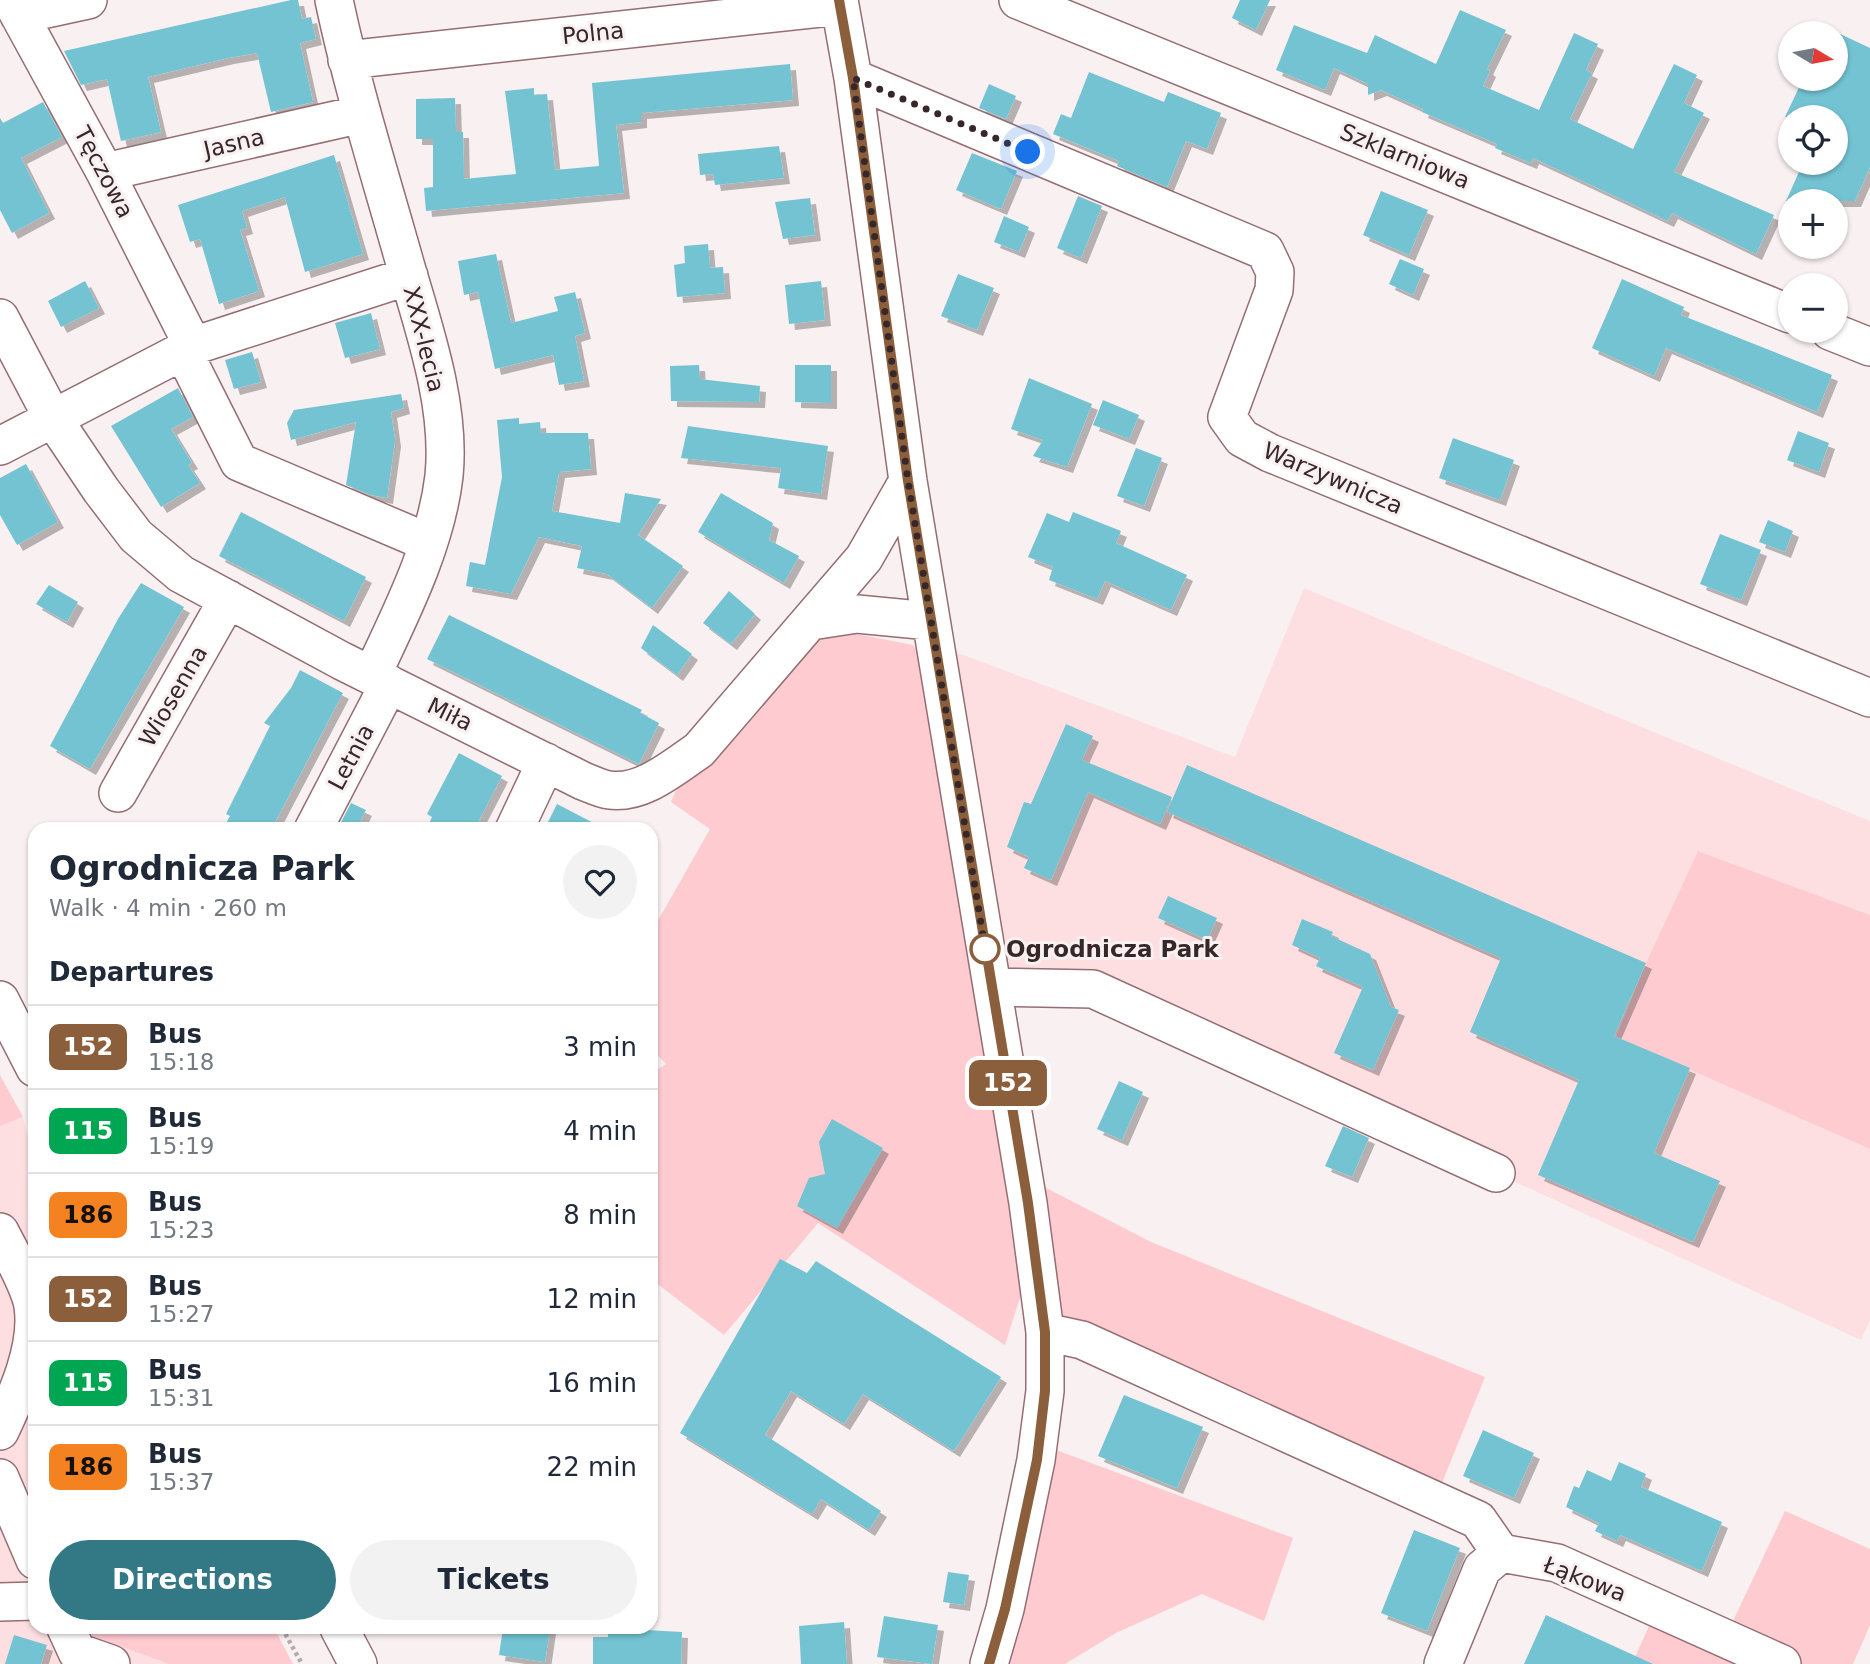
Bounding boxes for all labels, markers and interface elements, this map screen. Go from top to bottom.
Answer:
street label: Polna [561,17,625,49]
north arrow [1778,21,1848,91]
map controls [1778,21,1848,343]
button: locate [1778,105,1848,175]
street label: Szklarniowa [1336,118,1474,194]
street label: Tęczowa [69,121,139,222]
street label: Jasna [199,123,267,163]
your location [1010,134,1045,169]
button: + [1778,189,1848,259]
button: − [1778,273,1848,343]
street label: XXX-lecia [398,283,450,395]
street label: Warzywnicza [1259,437,1407,519]
street label: Wiosenna [134,641,212,751]
street label: Miła [423,692,477,736]
street label: Letnia [323,720,379,794]
button: heart [563,845,637,919]
text: Ogrodnicza Park [49,849,354,888]
text: Walk · 4 min · 260 m [49,895,287,921]
marker: Ogrodnicza Park [970,934,1000,964]
place label: Ogrodnicza Park [1006,936,1220,962]
text: Departures [49,957,214,987]
text: Bus [148,1019,202,1049]
text: 3 min [563,1032,637,1062]
text: 152 [63,1033,113,1061]
text: 15:18 [148,1049,214,1075]
line badge: 152 [968,1060,1048,1106]
text: 152 [983,1069,1033,1097]
text: Bus [148,1103,202,1133]
text: 4 min [563,1116,637,1146]
text: 115 [63,1117,113,1145]
text: 15:19 [148,1133,214,1159]
text: Bus [148,1187,202,1217]
text: 8 min [563,1200,637,1230]
text: 186 [63,1201,113,1229]
text: 15:23 [148,1217,214,1243]
text: Bus [148,1271,202,1301]
text: 12 min [547,1284,637,1314]
text: 152 [63,1285,113,1313]
text: 15:27 [148,1301,214,1327]
text: Bus [148,1355,202,1385]
text: 16 min [547,1368,637,1398]
text: 115 [63,1369,113,1397]
text: 15:31 [148,1385,214,1411]
text: Bus [148,1439,202,1469]
text: 22 min [547,1452,637,1482]
text: 186 [63,1453,113,1481]
text: 15:37 [148,1469,214,1495]
button: Directions [49,1540,336,1620]
button: Tickets [350,1540,637,1620]
street label: Łąkowa [1539,1551,1630,1607]

